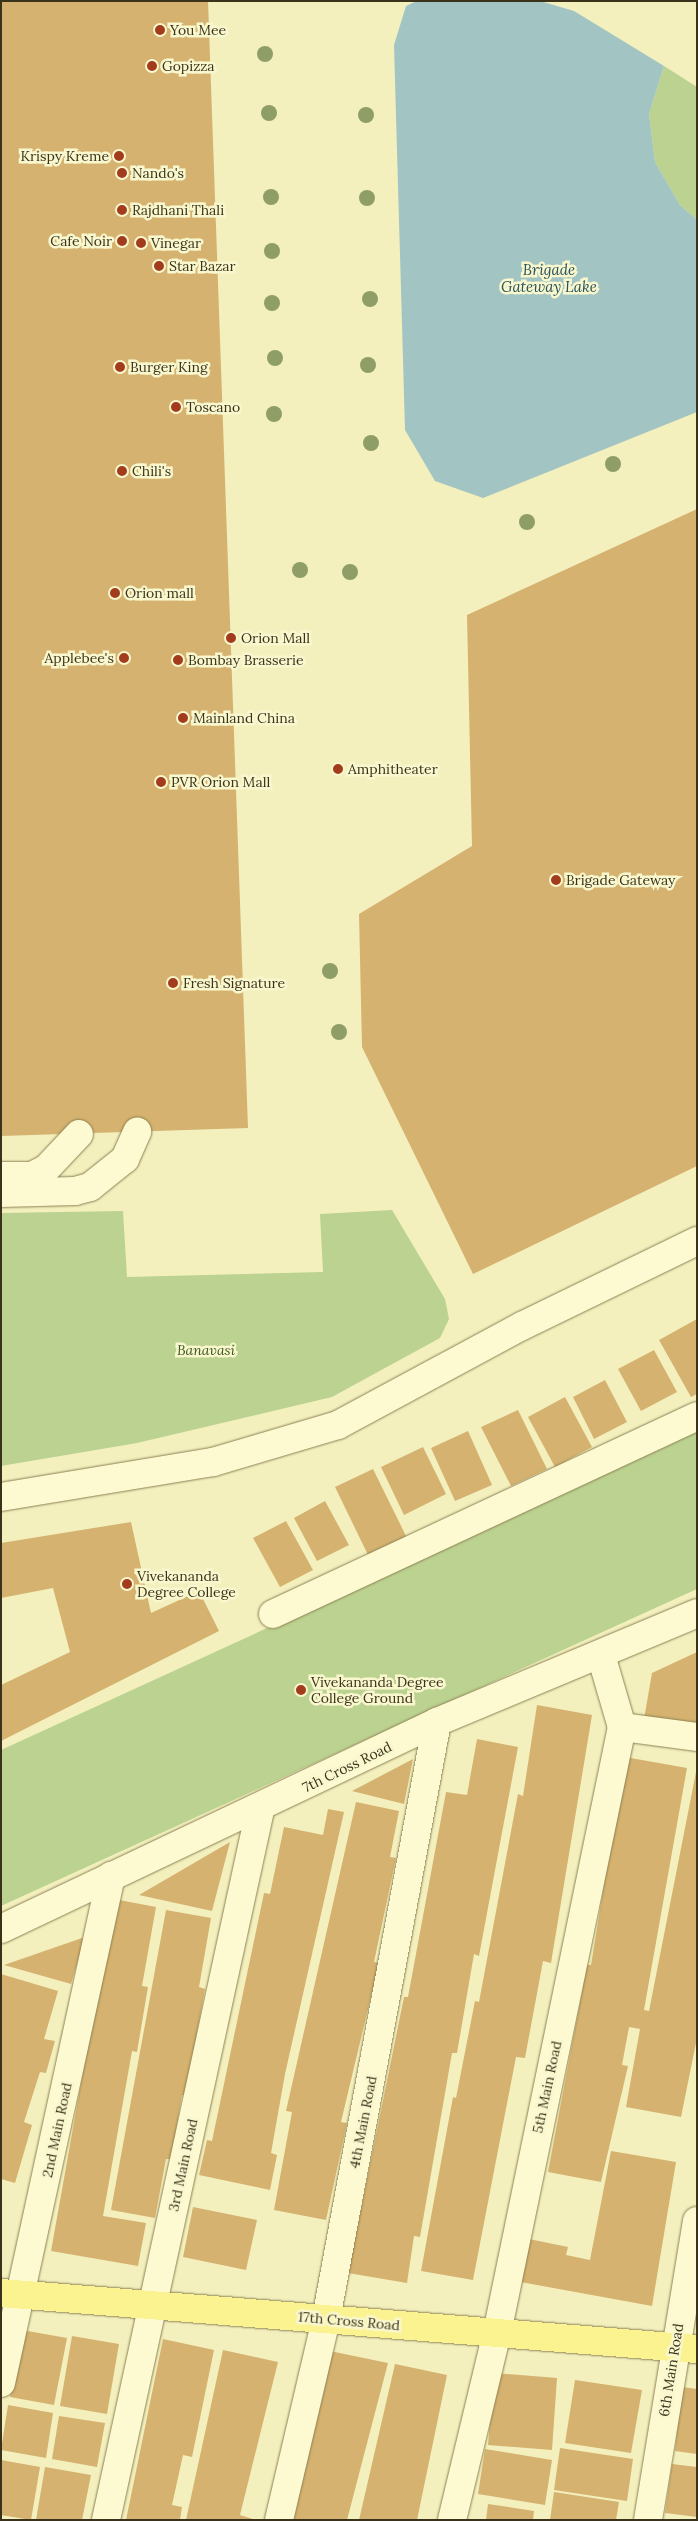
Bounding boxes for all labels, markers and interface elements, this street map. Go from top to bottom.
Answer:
place label: You Mee [170,22,226,38]
marker: You Mee [154,24,166,36]
place label: Gopizza [162,58,215,74]
marker: Gopizza [146,60,158,72]
place label: Krispy Kreme [20,148,109,164]
marker: Krispy Kreme [113,150,125,162]
place label: Nando's [132,165,184,181]
marker: Nando's [116,167,128,179]
place label: Rajdhani Thali [132,202,224,218]
marker: Rajdhani Thali [116,204,128,216]
place label: Cafe Noir [50,233,112,249]
marker: Cafe Noir [116,235,128,247]
place label: Vinegar [151,235,201,251]
marker: Vinegar [135,237,147,249]
place label: Star Bazar [169,258,236,274]
marker: Star Bazar [153,260,165,272]
water label: Brigade Gateway Lake [501,260,597,295]
place label: Burger King [130,359,208,375]
marker: Burger King [114,361,126,373]
place label: Toscano [186,399,240,415]
marker: Toscano [170,401,182,413]
place label: Chili's [132,463,171,479]
marker: Chili's [116,465,128,477]
place label: Orion mall [125,585,194,601]
marker: Orion mall [109,587,121,599]
place label: Orion Mall [241,630,310,646]
marker: Orion Mall [225,632,237,644]
place label: Applebee's [45,650,114,666]
marker: Applebee's [118,652,130,664]
place label: Bombay Brasserie [188,652,304,668]
marker: Bombay Brasserie [172,654,184,666]
place label: Mainland China [193,710,295,726]
marker: Mainland China [177,712,189,724]
place label: Amphitheater [348,761,438,777]
marker: Amphitheater [332,763,344,775]
place label: PVR Orion Mall [171,774,270,790]
marker: PVR Orion Mall [155,776,167,788]
place label: Brigade Gateway [566,872,675,888]
marker: Brigade Gateway [550,874,562,886]
place label: Fresh Signature [183,975,285,991]
marker: Fresh Signature [167,977,179,989]
park label: Banavasi [177,1342,235,1358]
place label: Vivekananda Degree College [137,1568,236,1600]
marker: Vivekananda Degree College [121,1578,133,1590]
place label: Vivekananda Degree College Ground [311,1674,444,1706]
marker: Vivekananda Degree College Ground [295,1684,307,1696]
street label: 7th Cross Road [300,1738,394,1796]
street label: 5th Main Road [529,2039,565,2135]
street label: 4th Main Road [346,2074,380,2170]
street label: 2nd Main Road [39,2081,75,2179]
street label: 3rd Main Road [165,2117,201,2213]
street label: 17th Cross Road [297,2308,401,2334]
street label: 6th Main Road [655,2322,687,2418]

